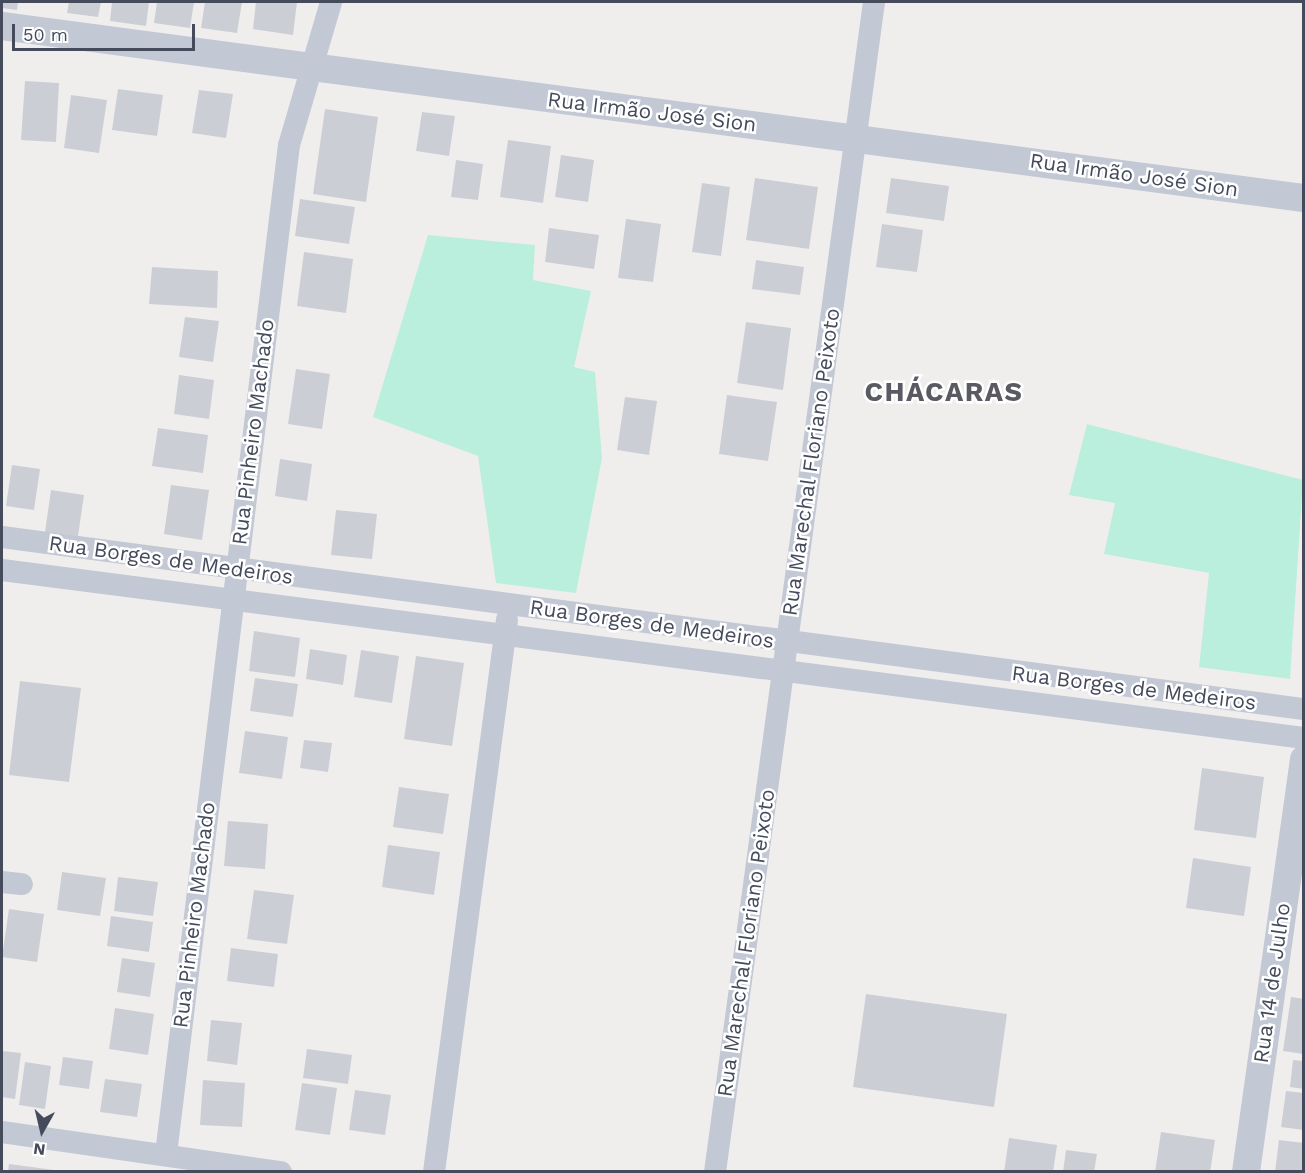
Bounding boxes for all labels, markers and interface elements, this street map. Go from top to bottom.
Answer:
scale bar [15,12,198,50]
text: 50 m [23,24,68,45]
street label: Rua Irmão José Sion [546,87,758,137]
street label: Rua Irmão José Sion [1028,148,1240,202]
street label: Rua Marechal Floriano Peixoto [777,306,845,618]
street label: Rua Pinheiro Machado [227,317,279,547]
district label: CHÁCARAS [865,377,1023,409]
street label: Rua Borges de Medeiros [47,530,295,590]
street label: Rua Borges de Medeiros [528,594,776,654]
street label: Rua Borges de Medeiros [1010,660,1258,716]
street label: Rua Marechal Floriano Peixoto [712,787,780,1099]
street label: Rua Pinheiro Machado [168,800,220,1030]
street label: Rua 14 de Julho [1248,901,1296,1065]
north arrow [12,1101,72,1161]
text: N [32,1139,47,1160]

